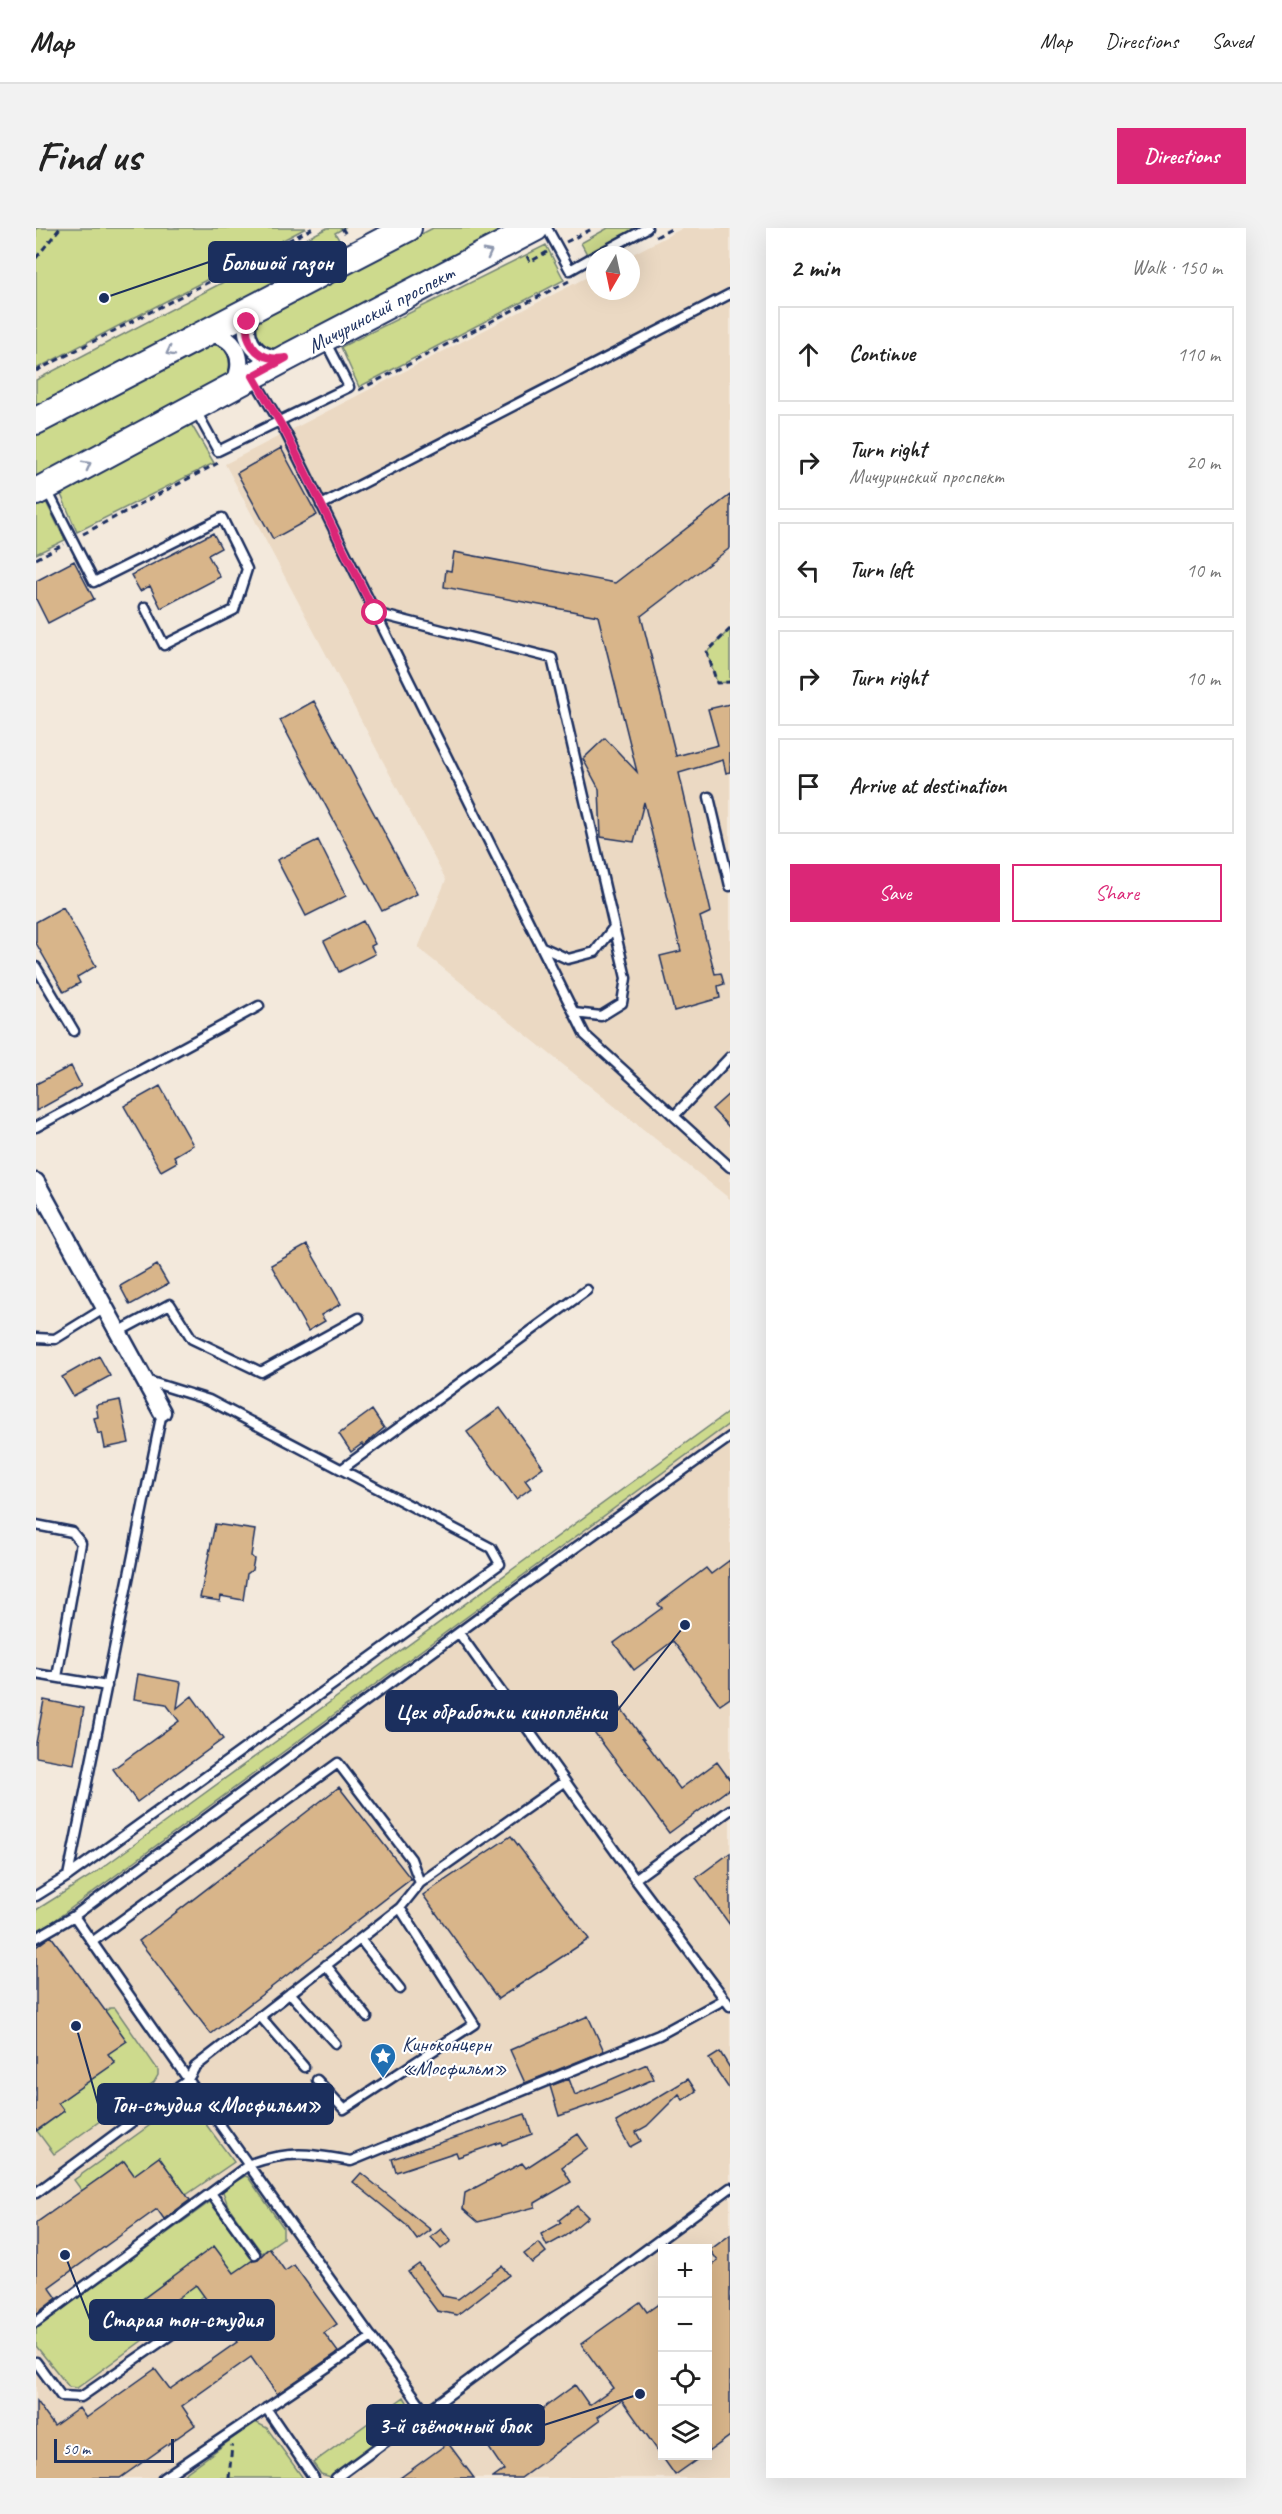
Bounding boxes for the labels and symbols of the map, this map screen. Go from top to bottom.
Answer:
callout: Большой газон [209,242,346,282]
north arrow [586,246,640,300]
text: Большой газон [221,249,335,278]
one-way arrow [481,249,492,260]
street label: Мичуринский проспект [303,259,460,359]
route end [233,308,259,334]
one-way arrow [166,345,176,356]
one-way arrow [81,461,92,472]
route start [361,599,387,625]
callout: Цех обработки киноплёнки [386,1691,617,1731]
text: Цех обработки киноплёнки [395,1698,608,1726]
place label: Киноконцерн «Мосфильм» [402,2031,507,2081]
place icon: Киноконцерн «Мосфильм» [368,2041,398,2079]
callout: Тон-студия «Мосфильм» [98,2084,333,2124]
text: Тон-студия «Мосфильм» [111,2091,322,2119]
callout: Старая тон-студия [90,2300,274,2340]
text: Старая тон-студия [101,2306,264,2334]
callout: 3-й съёмочный блок [367,2405,544,2445]
text: 3-й съёмочный блок [378,2412,533,2440]
scale bar [54,2436,174,2464]

